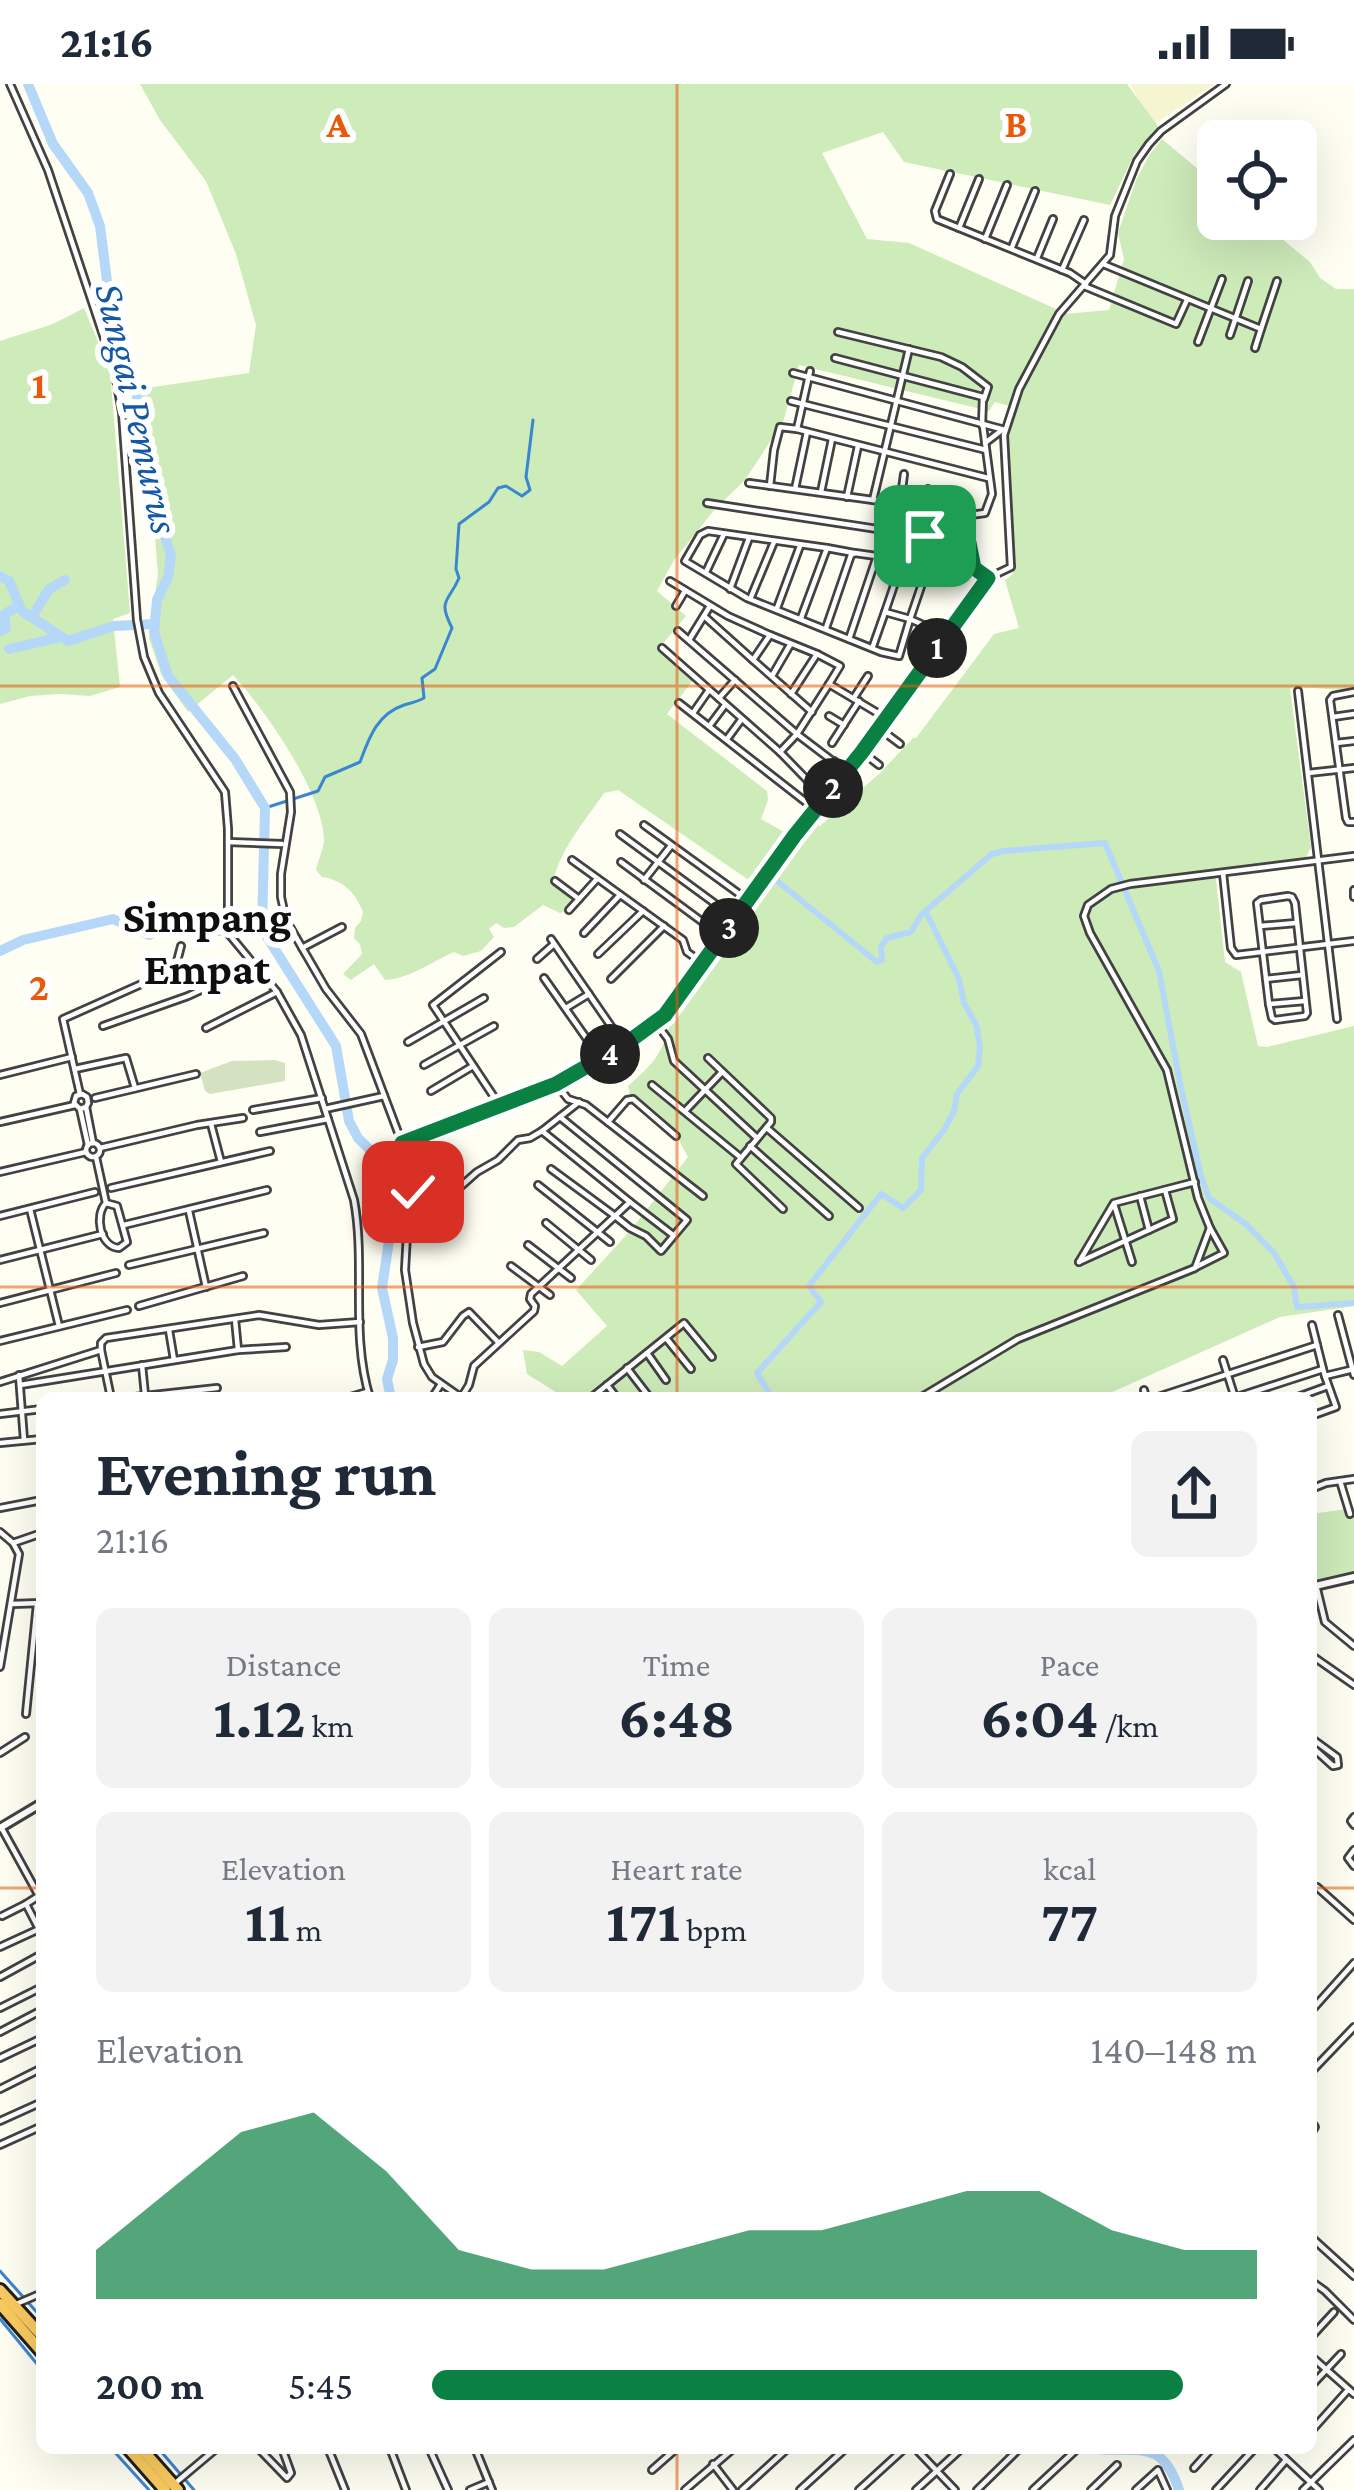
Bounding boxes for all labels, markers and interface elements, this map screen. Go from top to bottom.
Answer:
text: 21:16 [60,17,154,67]
text: A [325,102,350,145]
text: B [1005,102,1027,145]
map controls [1197,120,1317,240]
button: locate [1197,120,1317,240]
water label: Sungai Pemurus [86,278,190,538]
text: 1 [32,363,46,406]
pin [874,485,976,587]
icon: arrive [892,503,958,569]
pin: 1 [907,618,967,678]
text: 1 [931,629,943,666]
pin: 2 [803,758,863,818]
text: 2 [825,769,841,806]
district label: Simpang Empat [123,892,292,994]
pin: 3 [699,898,759,958]
text: 3 [721,909,737,946]
text: 2 [29,965,49,1008]
pin: 4 [580,1024,640,1084]
text: 4 [601,1035,619,1072]
pin [362,1141,464,1243]
icon: check [380,1159,446,1225]
button: share [1131,1431,1257,1557]
text: Evening run [96,1436,436,1509]
text: 21:16 [96,1518,169,1561]
text: Distance [226,1646,341,1683]
text: Time [643,1646,710,1683]
text: Pace [1040,1646,1099,1683]
text: 1.12 [213,1683,305,1750]
text: 6:48 [618,1683,735,1750]
text: 6:04 [980,1683,1098,1750]
text: km [305,1707,354,1744]
text: /km [1098,1707,1159,1744]
text: Elevation [221,1850,346,1887]
text: Heart rate [611,1850,742,1887]
text: kcal [1043,1850,1096,1887]
text: 11 [245,1887,290,1954]
text: 171 [606,1887,680,1954]
text: 77 [1041,1887,1098,1954]
text: m [290,1911,322,1948]
text: bpm [680,1911,747,1948]
text: Elevation [96,2028,244,2071]
text: 140–148 m [1091,2028,1257,2071]
text: 200 m [96,2364,204,2407]
text: 5:45 [288,2364,353,2407]

